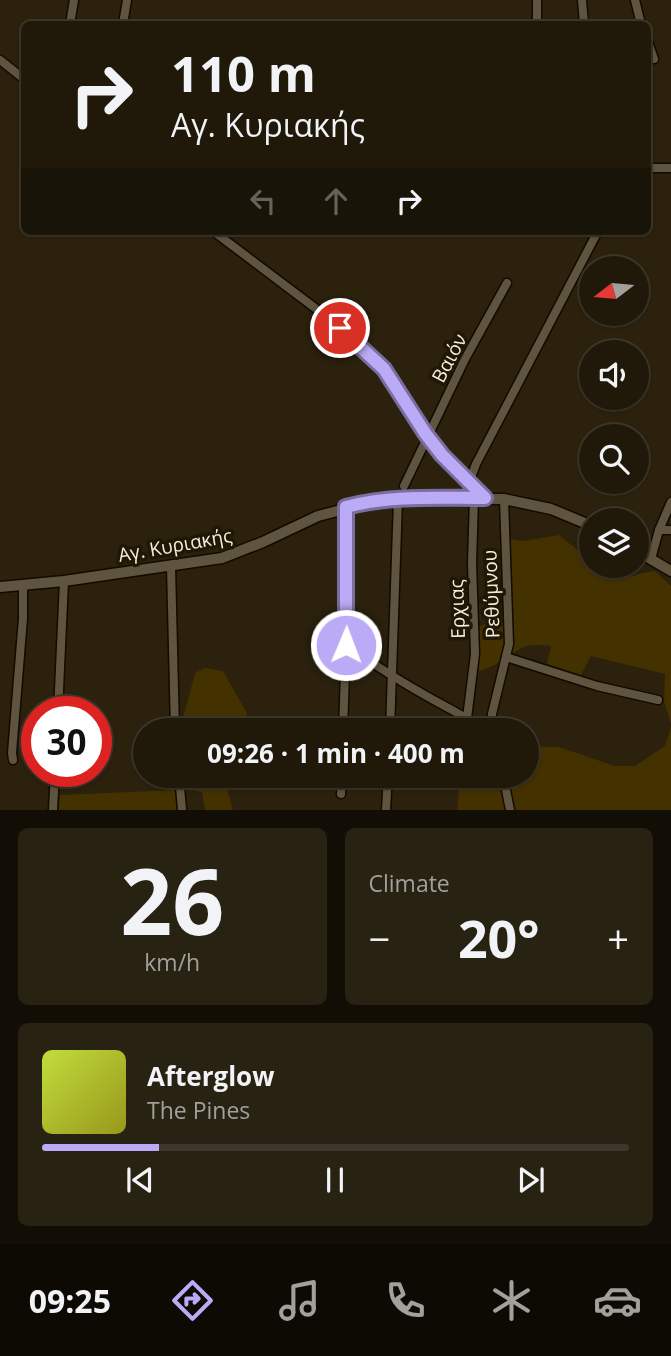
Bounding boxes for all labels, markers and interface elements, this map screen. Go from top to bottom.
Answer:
text: 110 m [171,40,316,106]
icon: right [56,49,147,140]
text: Αγ. Κυριακής [171,103,365,146]
icon: left [244,182,282,220]
icon: ahead [317,182,355,220]
icon: right [390,182,428,220]
north arrow [579,256,649,326]
map controls [579,256,649,578]
pin [310,298,370,358]
icon: arrive [321,309,359,347]
street label: Βαιόν [425,329,473,387]
button: sound [579,340,649,410]
button: search [579,424,649,494]
button: layers [579,508,649,578]
street label: Αγ. Κυριακής [116,522,234,568]
street label: Ρεθύμνου [476,549,506,639]
street label: Ερχιας [443,579,471,639]
position arrow [309,608,383,682]
speed limit sign: 30 [21,696,112,787]
text: 09:26 · 1 min · 400 m [207,735,465,771]
text: 26 [120,838,224,962]
text: Climate [369,867,450,899]
text: 20° [458,902,540,973]
text: − [369,912,390,964]
text: + [607,912,629,964]
text: km/h [144,946,200,978]
text: Afterglow [147,1058,274,1094]
text: The Pines [147,1094,250,1126]
icon: previous [121,1161,159,1199]
icon: pause [316,1161,354,1199]
icon: next [512,1161,550,1199]
icon: directions [168,1276,217,1325]
icon: music [275,1276,324,1325]
icon: phone [381,1276,430,1325]
icon: climate [487,1276,536,1325]
icon: car [593,1276,642,1325]
text: 09:25 [29,1279,111,1322]

